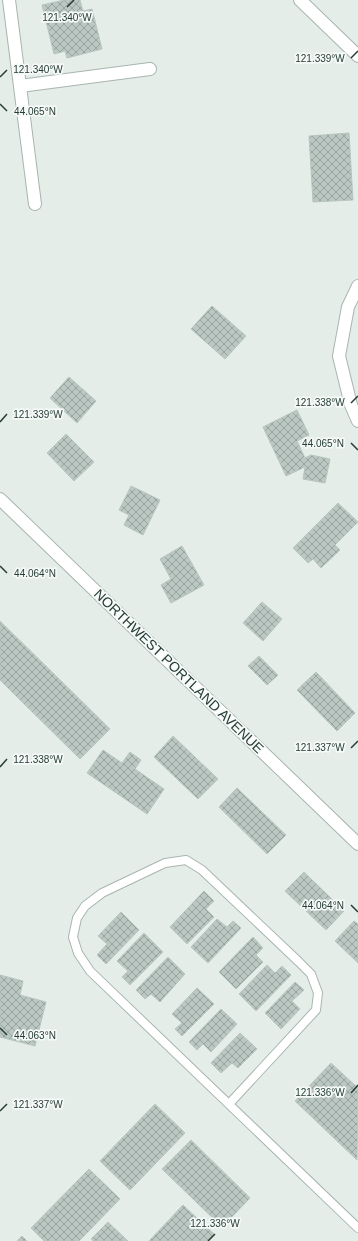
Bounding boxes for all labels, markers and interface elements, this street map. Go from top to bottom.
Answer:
text: 121.340°W [42,12,92,23]
text: 121.339°W [295,53,345,64]
text: 121.340°W [13,64,63,75]
text: 44.065°N [14,106,56,117]
text: 121.338°W [295,397,345,408]
text: 121.339°W [13,409,63,420]
text: 44.065°N [302,438,344,449]
text: 44.064°N [14,568,56,579]
street label: NORTHWEST PORTLAND AVENUE [91,586,267,756]
text: 121.337°W [295,742,345,753]
text: 121.338°W [13,754,63,765]
text: 44.064°N [302,900,344,911]
text: 44.063°N [14,1030,56,1041]
text: 121.336°W [295,1087,345,1098]
text: 121.337°W [13,1099,63,1110]
text: 121.336°W [190,1218,240,1229]

